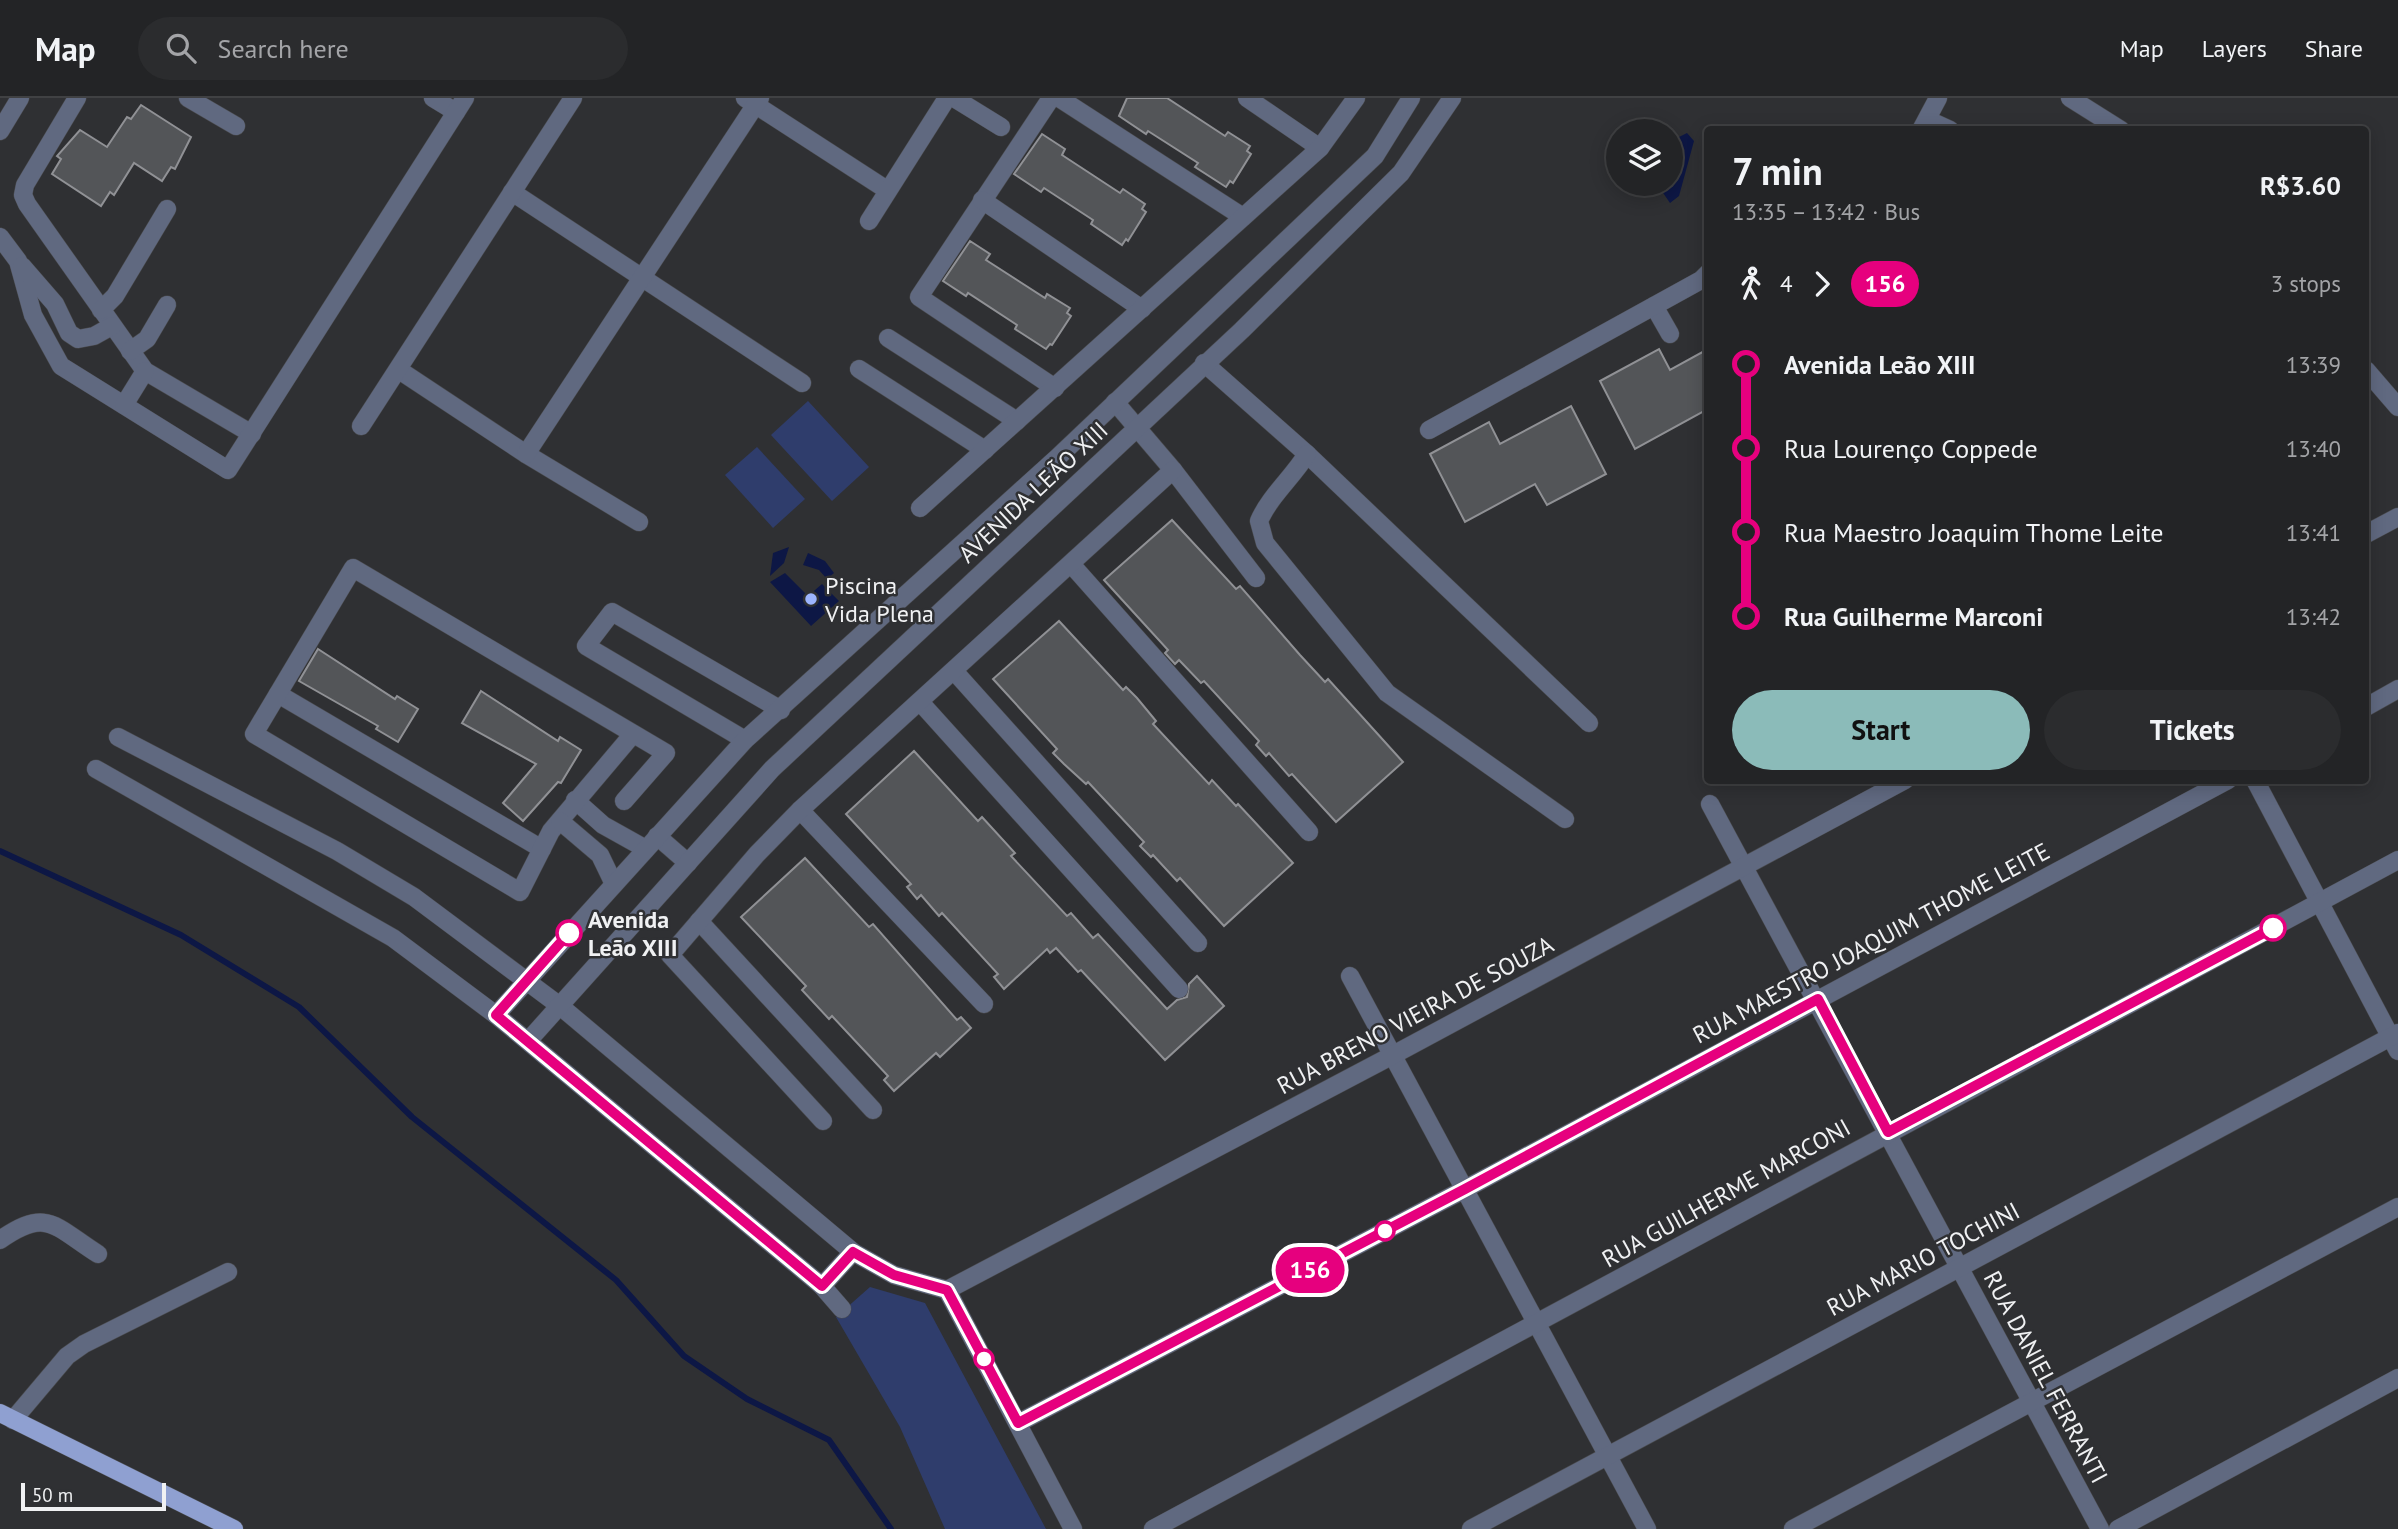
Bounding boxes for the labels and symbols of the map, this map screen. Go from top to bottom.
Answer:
street label: AVENIDA LEÃO XIII [952,415,1114,569]
place label: Piscina Vida Plena [824,570,934,629]
marker: Piscina Vida Plena [803,591,819,607]
street label: RUA MAESTRO JOAQUIM THOME LEITE [1687,835,2055,1051]
place label: Avenida Leão XIII [588,904,678,963]
unlabelled marker [2260,915,2286,941]
marker: Avenida Leão XIII [556,920,582,946]
street label: RUA BRENO VIEIRA DE SOUZA [1271,929,1559,1101]
street label: RUA GUILHERME MARCONI [1596,1112,1856,1274]
street label: RUA MARIO TOCHINI [1821,1195,2025,1323]
unlabelled marker [1375,1221,1395,1241]
line badge: 156 [1270,1247,1350,1293]
street label: RUA DANIEL FERRANTI [1977,1266,2115,1488]
unlabelled marker [974,1349,994,1369]
scale bar [21,1480,166,1512]

